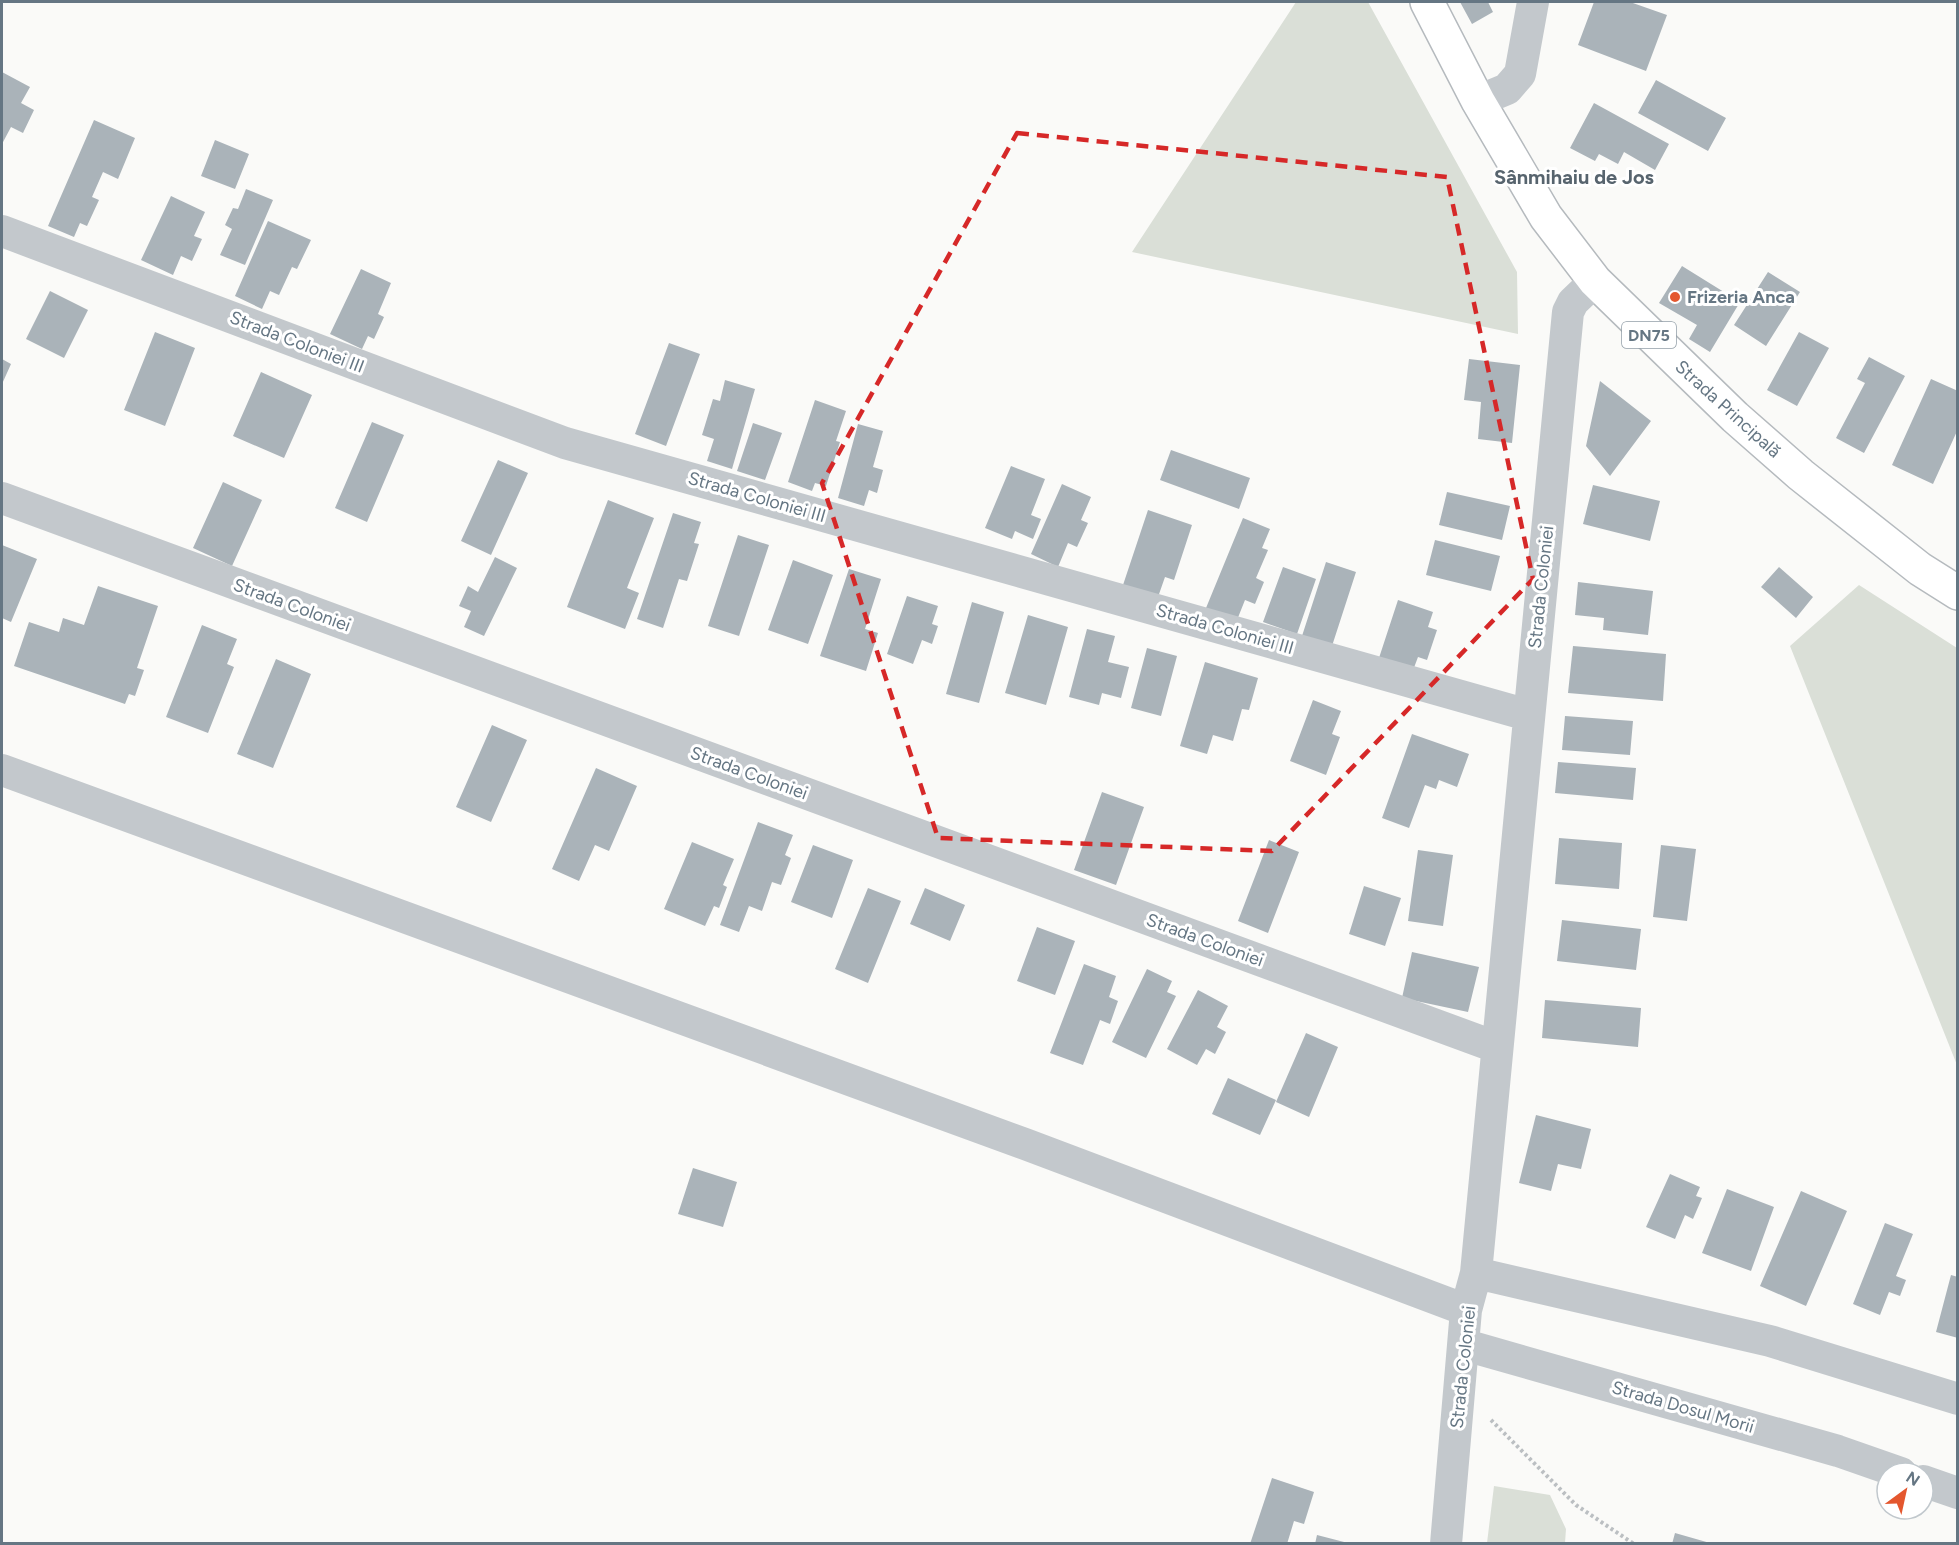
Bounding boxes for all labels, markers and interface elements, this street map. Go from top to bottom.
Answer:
district label: Sânmihaiu de Jos [1494,165,1654,189]
place label: Frizeria Anca [1687,286,1795,308]
marker: Frizeria Anca [1668,290,1682,304]
street label: Strada Coloniei III [227,306,367,378]
road number: DN75 [1622,322,1676,348]
street label: Strada Principală [1671,356,1785,462]
street label: Strada Coloniei III [686,467,828,527]
street label: Strada Coloniei [1524,525,1558,649]
street label: Strada Coloniei [230,574,354,636]
street label: Strada Coloniei III [1154,599,1296,659]
street label: Strada Coloniei [687,742,811,804]
street label: Strada Coloniei [1143,909,1267,971]
street label: Strada Coloniei [1446,1305,1480,1429]
street label: Strada Dosul Morii [1609,1376,1757,1438]
north arrow [1875,1461,1935,1521]
text: N [1903,1468,1923,1490]

